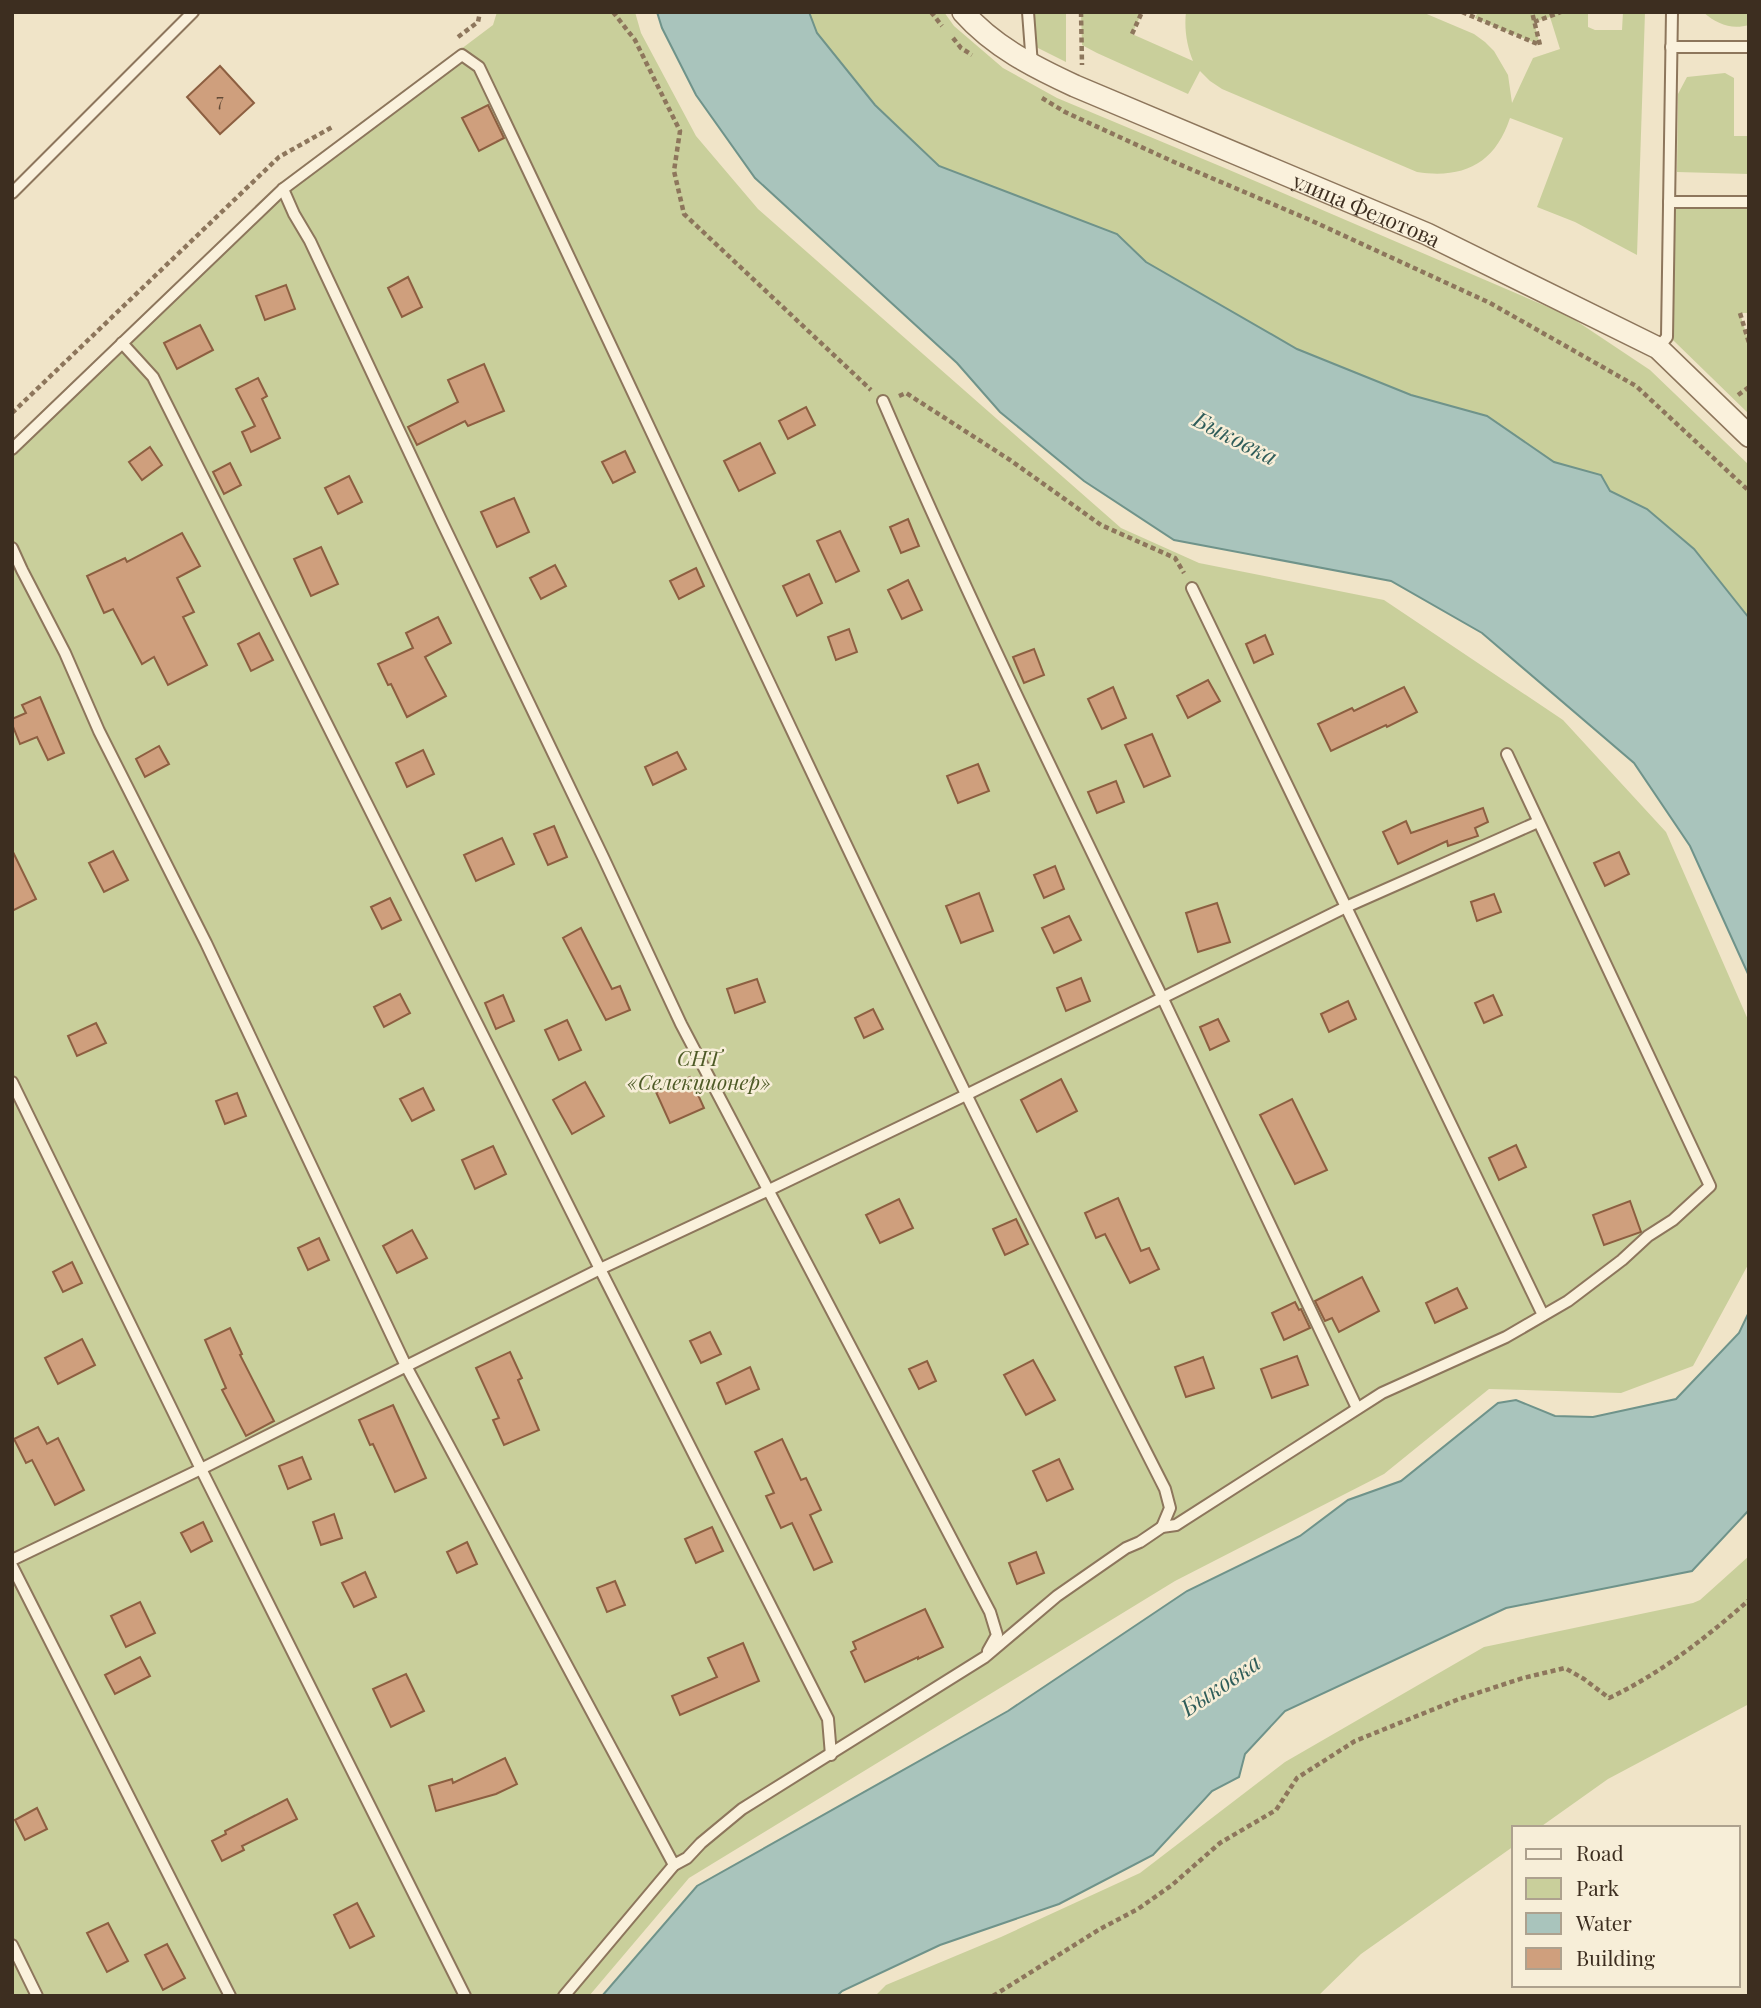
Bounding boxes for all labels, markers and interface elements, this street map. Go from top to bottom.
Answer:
house number: 7 [216,88,224,112]
street label: улица Федотова [1288,165,1446,253]
water label: Быковка [1188,402,1283,471]
park label: СНТ «Селекционер» [627,1043,771,1095]
water label: Быковка [1173,1646,1266,1723]
legend [1512,1826,1740,1987]
text: Road [1576,1838,1624,1866]
text: Park [1576,1873,1620,1901]
text: Water [1575,1908,1632,1936]
text: Building [1576,1943,1655,1971]

